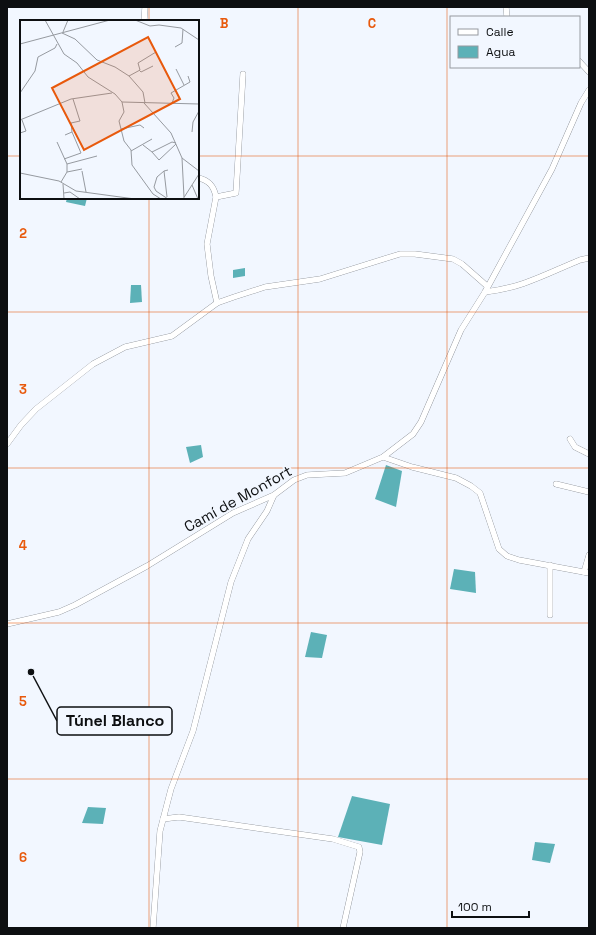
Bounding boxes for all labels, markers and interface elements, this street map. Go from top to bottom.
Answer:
text: B [220,15,229,32]
text: C [368,15,376,32]
legend [450,16,580,68]
inset map [20,20,199,199]
text: Calle [486,24,514,40]
text: Agua [486,44,516,60]
text: 2 [19,225,27,242]
text: 3 [19,381,27,398]
street label: Camí de Monfort [180,461,295,536]
text: 4 [19,537,27,554]
text: 5 [19,693,27,710]
callout: Túnel Blanco [57,707,172,735]
text: Túnel Blanco [66,710,165,731]
text: 6 [19,849,27,866]
scale bar [452,893,529,919]
text: 100 m [458,899,492,915]

